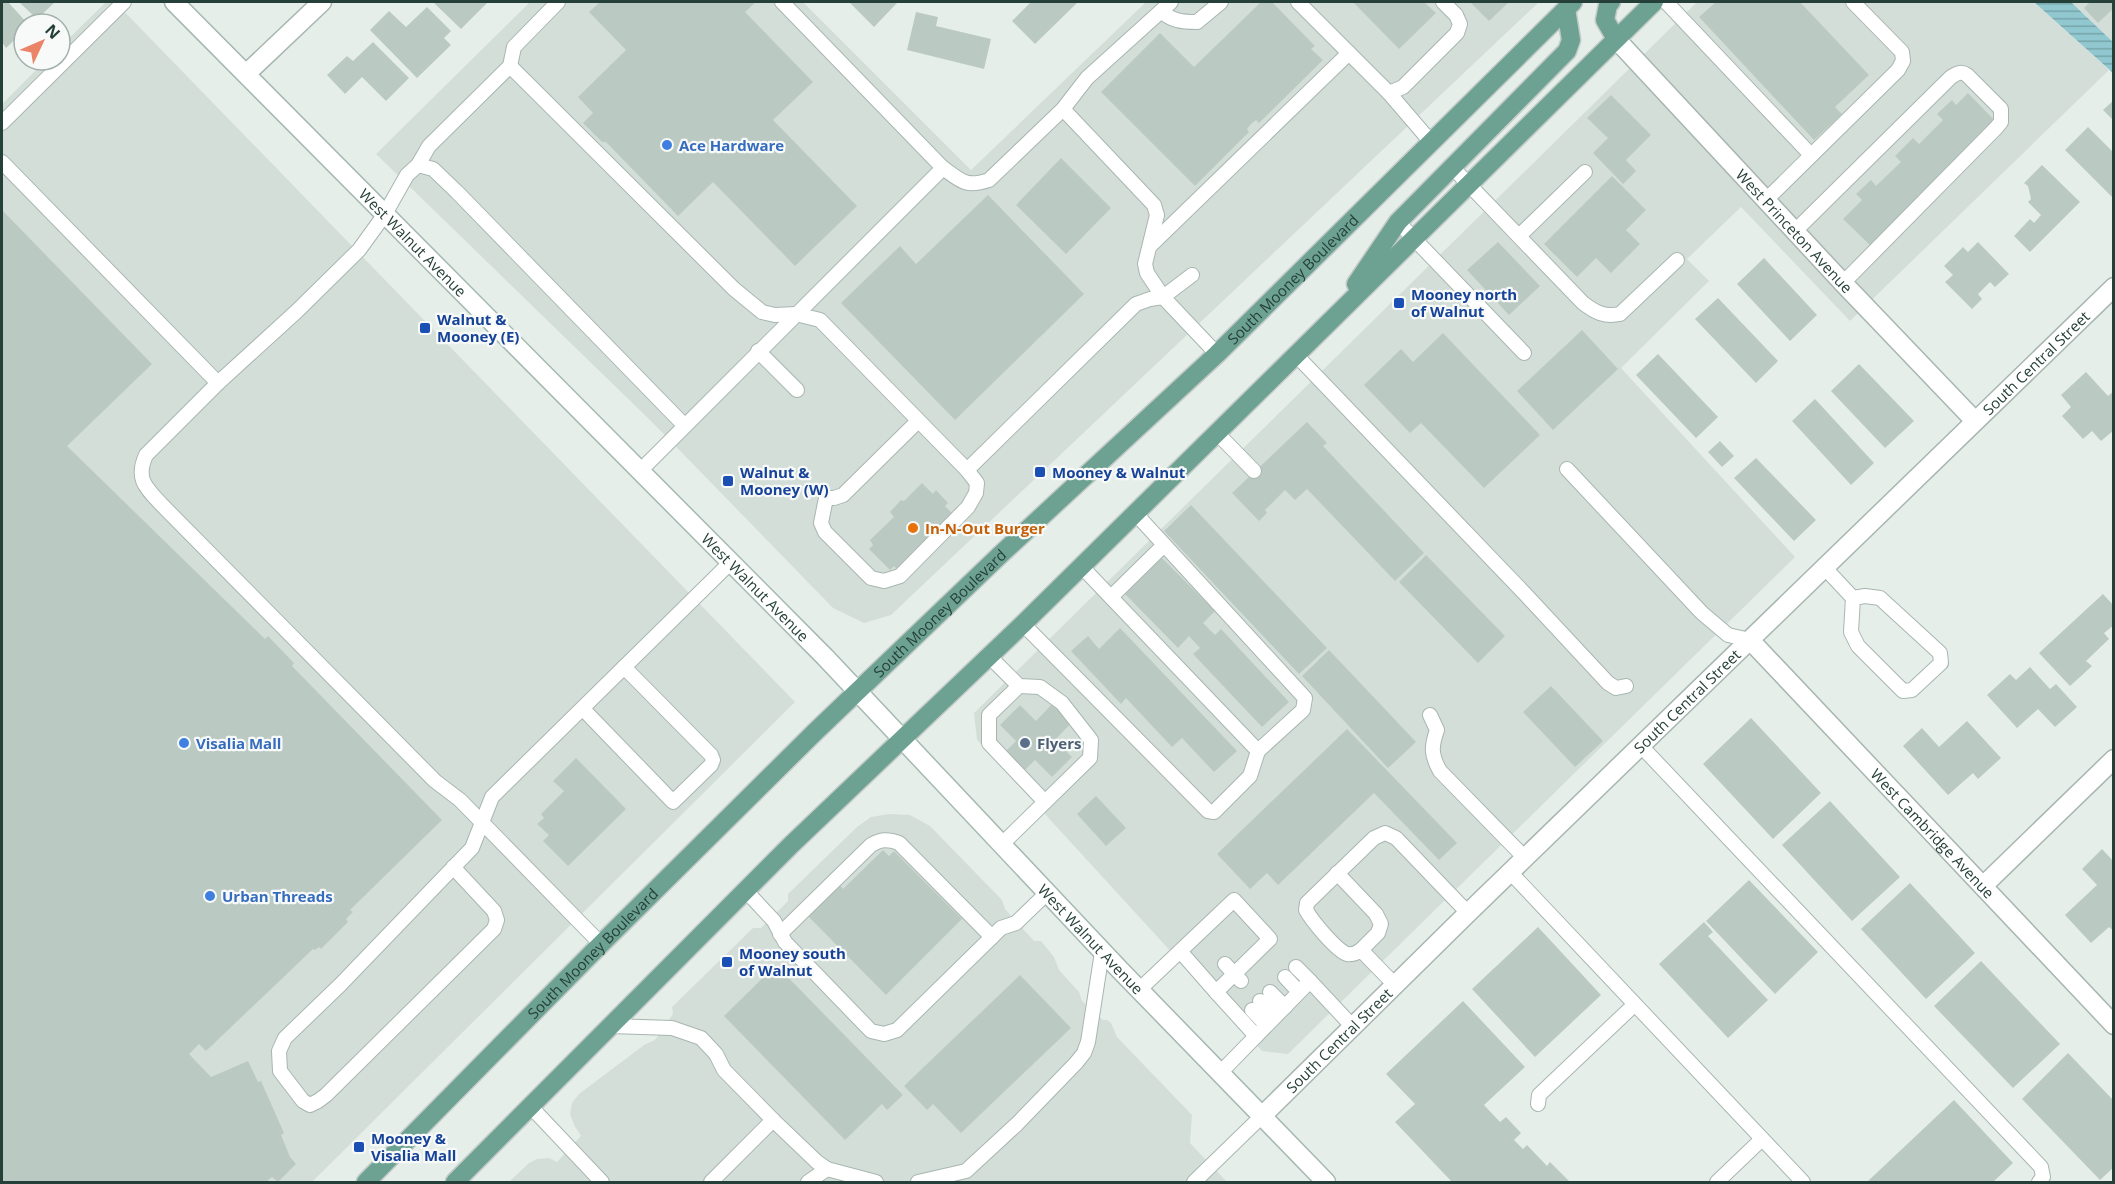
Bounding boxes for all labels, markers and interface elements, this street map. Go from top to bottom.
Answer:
north arrow [12,12,72,72]
text: N [40,19,65,44]
place label: Ace Hardware [679,135,784,155]
marker: Ace Hardware [660,138,674,152]
street label: West Princeton Avenue [1732,165,1857,297]
street label: West Walnut Avenue [355,184,471,301]
street label: South Mooney Boulevard [1223,210,1363,348]
place label: Mooney north of Walnut [1411,284,1517,321]
marker: Mooney north of Walnut [1392,296,1406,310]
street label: South Central Street [1978,306,2094,419]
place label: Walnut & Mooney (E) [437,309,519,346]
marker: Walnut & Mooney (E) [418,321,432,335]
place label: Walnut & Mooney (W) [740,462,829,499]
place label: Mooney & Walnut [1052,462,1186,482]
marker: Mooney & Walnut [1033,465,1047,479]
marker: Walnut & Mooney (W) [721,474,735,488]
place label: In-N-Out Burger [925,518,1045,538]
marker: In-N-Out Burger [906,521,920,535]
street label: West Walnut Avenue [697,529,814,646]
street label: South Mooney Boulevard [869,544,1010,681]
street label: South Central Street [1629,644,1745,757]
place label: Visalia Mall [196,733,281,753]
place label: Flyers [1037,733,1081,753]
marker: Visalia Mall [177,736,191,750]
marker: Flyers [1018,736,1032,750]
street label: West Cambridge Avenue [1867,764,1999,902]
street label: West Walnut Avenue [1034,880,1148,998]
street label: South Mooney Boulevard [523,883,662,1023]
place label: Urban Threads [222,886,333,906]
marker: Urban Threads [203,889,217,903]
place label: Mooney south of Walnut [739,943,846,980]
marker: Mooney south of Walnut [720,955,734,969]
street label: South Central Street [1281,983,1396,1097]
place label: Mooney & Visalia Mall [371,1128,456,1165]
marker: Mooney & Visalia Mall [352,1140,366,1154]

